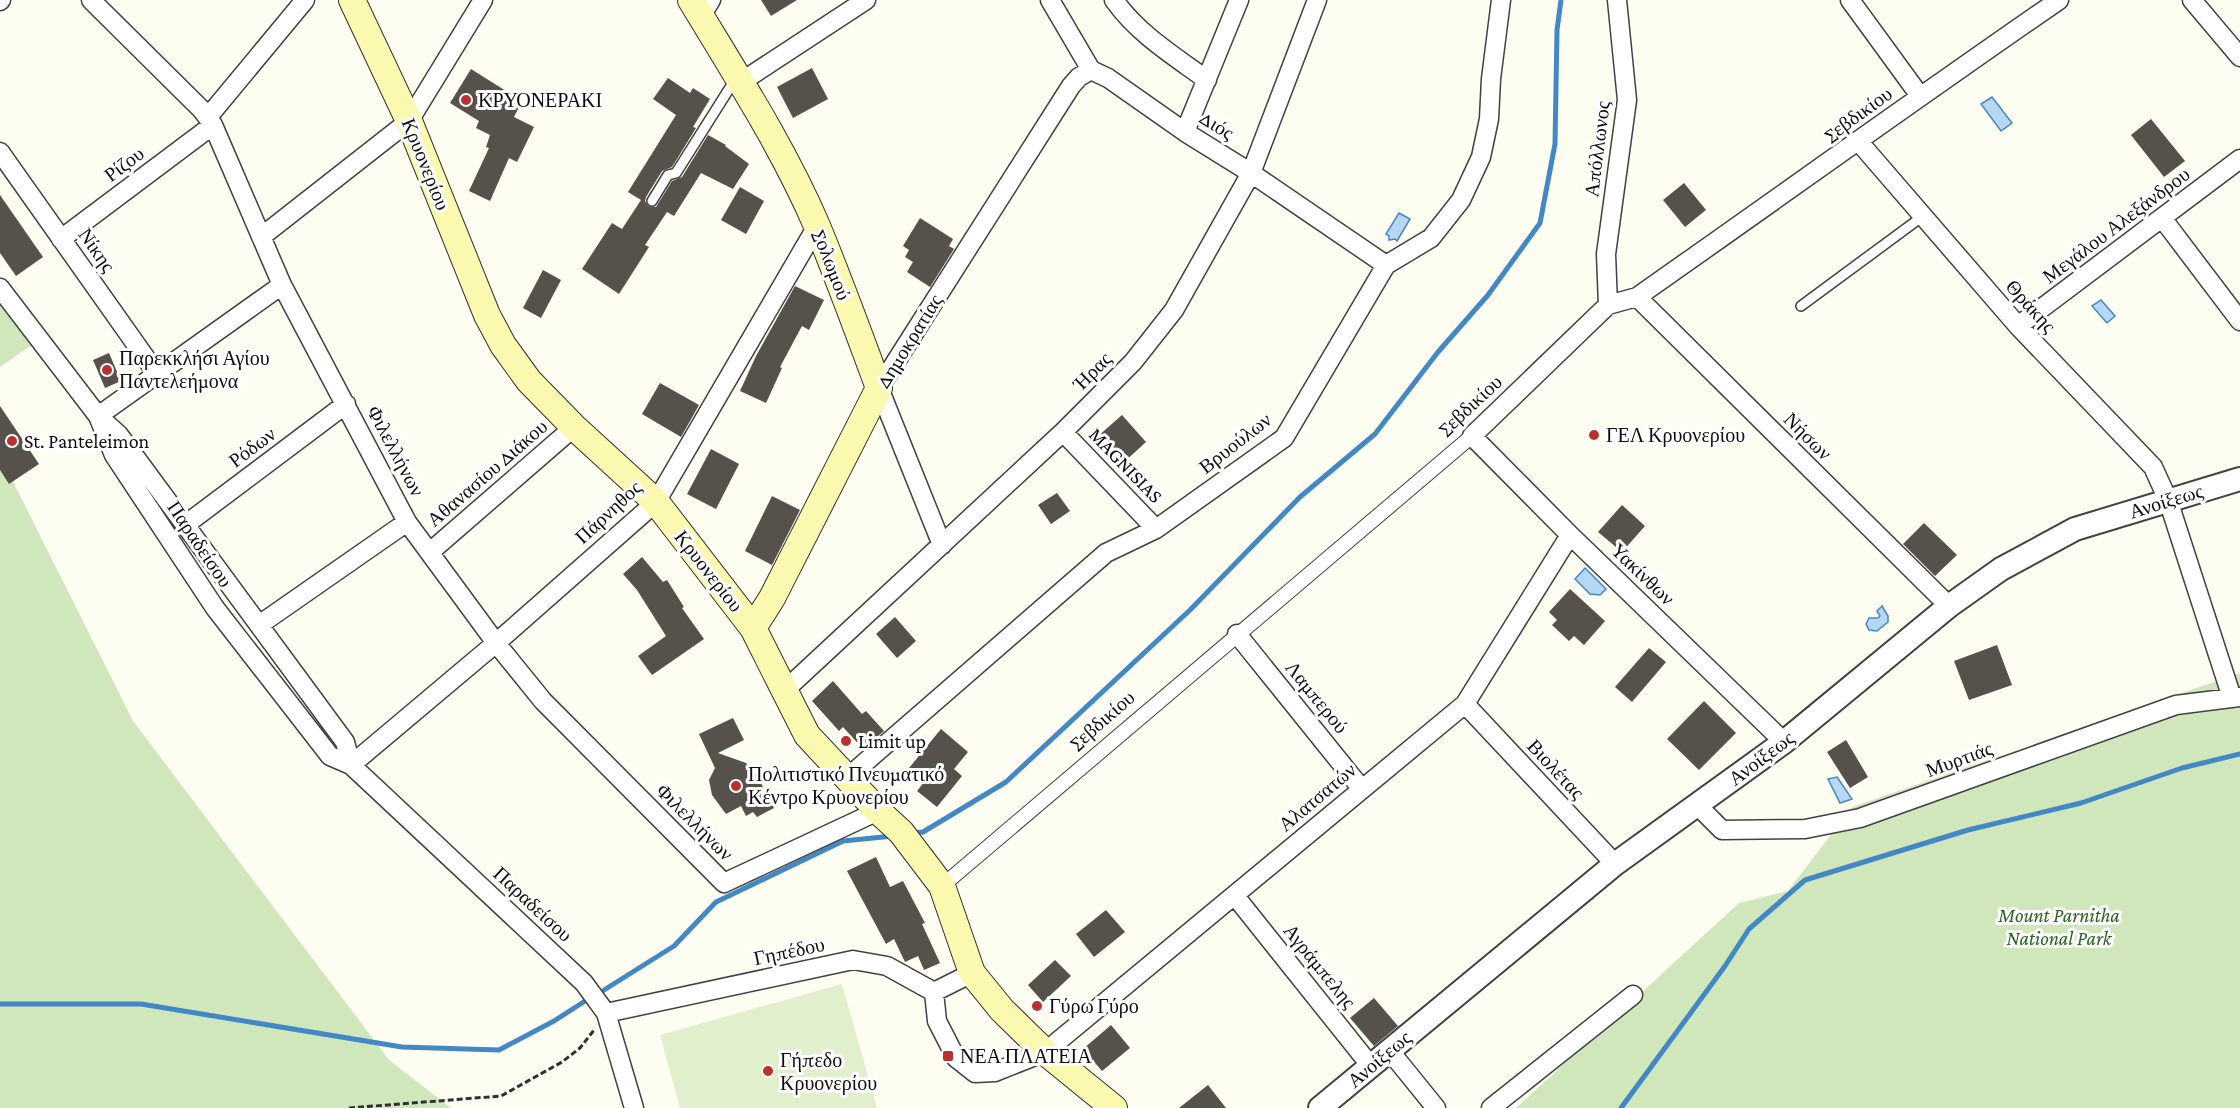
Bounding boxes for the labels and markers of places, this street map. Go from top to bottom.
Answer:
place label: ΚΡΥΟΝΕΡΑΚΙ [478,89,602,111]
marker: ΚΡΥΟΝΕΡΑΚΙ [459,93,473,107]
place label: Παρεκκλήσι Αγίου Παντελεήμονα [119,347,270,393]
marker: Παρεκκλήσι Αγίου Παντελεήμονα [100,363,114,377]
place label: ΓΕΛ Κρυονερίου [1606,424,1745,447]
marker: ΓΕΛ Κρυονερίου [1587,428,1601,442]
place label: St. Panteleimon [24,430,150,452]
marker: St. Panteleimon [5,434,19,448]
place label: Limit up [858,730,926,753]
marker: Limit up [839,734,853,748]
place label: Πολιτιστικό Πνευματικό Κέντρο Κρυονερίου [748,763,944,809]
marker: Πολιτιστικό Πνευματικό Κέντρο Κρυονερίου [729,779,743,793]
place label: Γύρω Γύρο [1049,995,1139,1018]
marker: Γύρω Γύρο [1030,999,1044,1013]
place label: ΝΕΑ ΠΛΑΤΕΙΑ [960,1045,1092,1067]
place label: Γήπεδο Κρυονερίου [780,1049,877,1095]
marker: ΝΕΑ ΠΛΑΤΕΙΑ [941,1049,955,1063]
marker: Γήπεδο Κρυονερίου [761,1064,775,1078]

